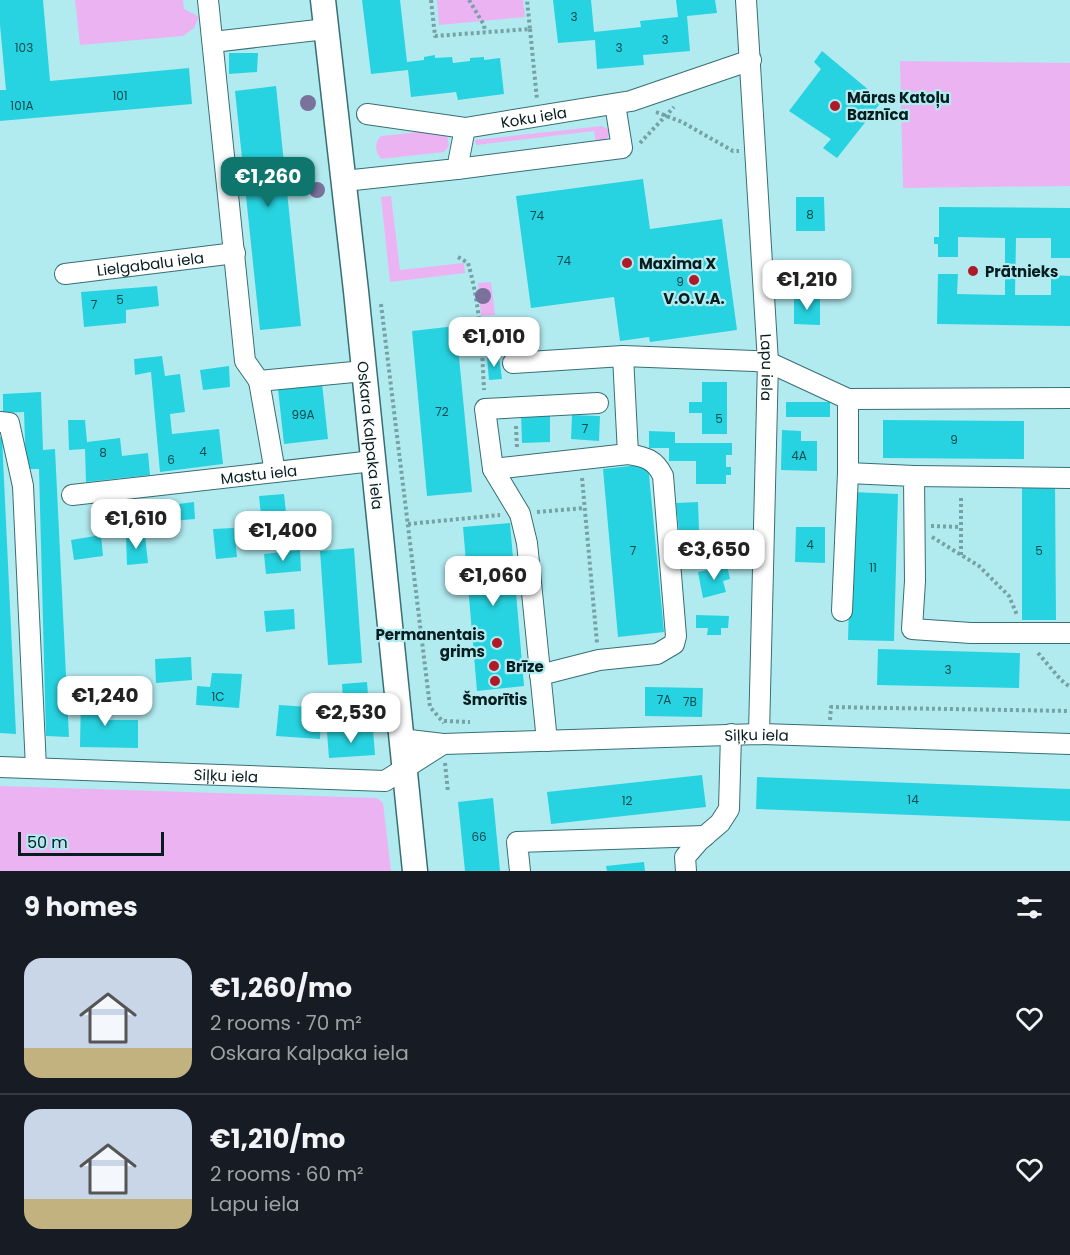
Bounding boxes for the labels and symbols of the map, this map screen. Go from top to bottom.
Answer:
house number: 3 [570,8,578,25]
house number: 3 [661,31,669,48]
house number: 103 [15,39,33,56]
house number: 3 [615,39,623,56]
house number: 101 [112,87,128,104]
place label: Māras Katoļu Baznīca [847,87,950,125]
house number: 101A [10,97,34,114]
marker: Māras Katoļu Baznīca [828,99,842,113]
street label: Koku iela [499,101,568,133]
pin: €1,260 [219,157,317,208]
house number: 8 [806,206,814,223]
house number: 74 [530,207,544,224]
street label: Lielgabalu iela [95,246,205,280]
house number: 74 [557,252,571,269]
place label: Maxima X [639,253,716,274]
marker: Maxima X [620,256,634,270]
pin: €1,210 [758,260,856,311]
place label: Prātnieks [985,261,1058,282]
marker: Prātnieks [966,264,980,278]
house number: 9 [676,273,684,290]
marker: V.O.V.A. [687,273,701,287]
place label: V.O.V.A. [663,288,725,309]
house number: 5 [116,291,124,308]
house number: 7 [91,296,98,313]
pin: €1,010 [445,317,543,368]
street label: Lapu iela [756,333,779,401]
street label: Oskara Kalpaka iela [353,360,389,511]
house number: 72 [435,403,449,420]
house number: 99A [291,406,315,423]
house number: 5 [715,410,723,427]
house number: 7 [582,420,589,437]
house number: 9 [950,431,958,448]
house number: 4 [199,443,207,460]
house number: 8 [99,444,107,461]
house number: 4A [791,447,807,464]
house number: 6 [167,451,175,468]
street label: Mastu iela [219,459,298,489]
pin: €1,610 [87,499,185,550]
pin: €1,400 [234,511,332,562]
pin: €3,650 [665,530,763,581]
house number: 4 [806,536,814,553]
house number: 7 [630,542,637,559]
house number: 5 [1035,542,1043,559]
pin: €1,060 [444,556,542,607]
house number: 11 [869,559,877,576]
place label: Permanentais grims [375,624,485,662]
marker: Permanentais grims [490,636,504,650]
place label: Brīze [506,656,544,677]
marker: Brīze [487,659,501,673]
house number: 3 [944,661,952,678]
marker: Šmorītis [488,674,502,688]
pin: €1,240 [56,676,154,727]
house number: 1C [211,688,225,705]
place label: Šmorītis [463,689,527,710]
house number: 7A [657,691,671,708]
pin: €2,530 [302,693,400,744]
house number: 7B [683,693,697,710]
street label: Siļķu iela [724,723,789,746]
street label: Siļķu iela [193,764,258,787]
house number: 14 [907,791,919,808]
house number: 12 [622,792,632,809]
house number: 66 [471,828,487,845]
scale bar [18,829,164,856]

